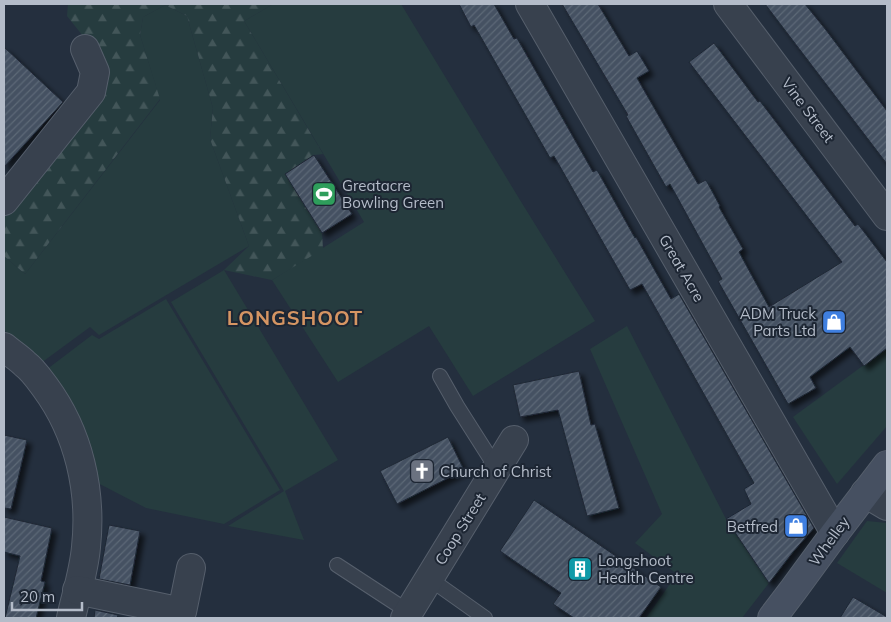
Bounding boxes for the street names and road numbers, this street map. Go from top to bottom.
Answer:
street label: Vine Street [777,74,839,146]
street label: Great Acre [655,231,709,305]
street label: Coop Street [430,490,490,568]
street label: Whelley [805,512,853,570]

